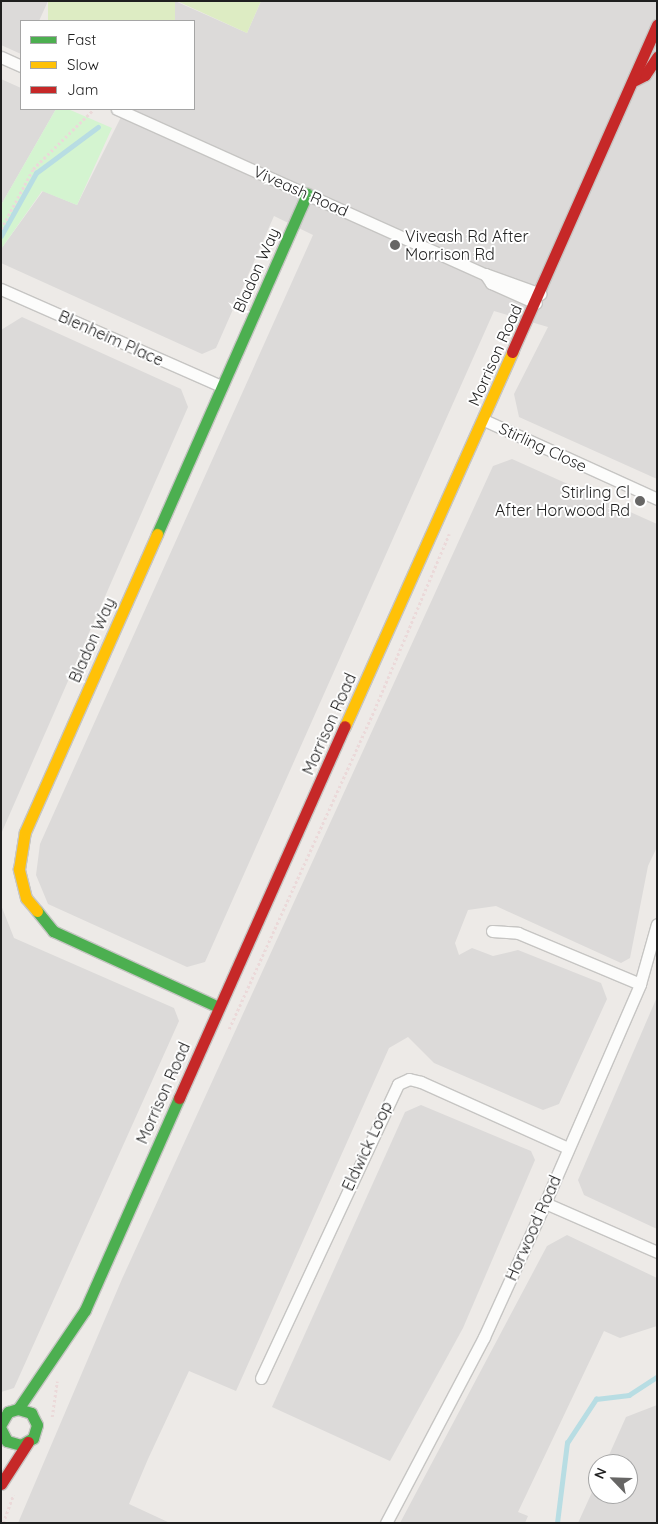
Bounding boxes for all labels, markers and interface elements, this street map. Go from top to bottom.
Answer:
legend [20,20,195,110]
text: Fast [67,30,96,49]
text: Slow [67,55,99,74]
text: Jam [67,80,98,99]
street label: Viveash Road [251,162,351,220]
street label: Bladon Way [229,225,283,315]
place label: Viveash Rd After Morrison Rd [405,226,529,264]
marker: Viveash Rd After Morrison Rd [389,239,401,251]
street label: Morrison Road [464,301,526,409]
street label: Blenheim Place [56,306,166,370]
street label: Stirling Close [496,418,590,476]
place label: Stirling Cl After Horwood Rd [495,482,630,520]
marker: Stirling Cl After Horwood Rd [634,495,646,507]
street label: Bladon Way [65,595,119,685]
street label: Morrison Road [298,670,360,778]
street label: Morrison Road [132,1039,194,1147]
street label: Eldwick Loop [338,1098,396,1194]
street label: Horwood Road [501,1172,565,1284]
north arrow [588,1454,638,1504]
text: N [590,1465,611,1482]

